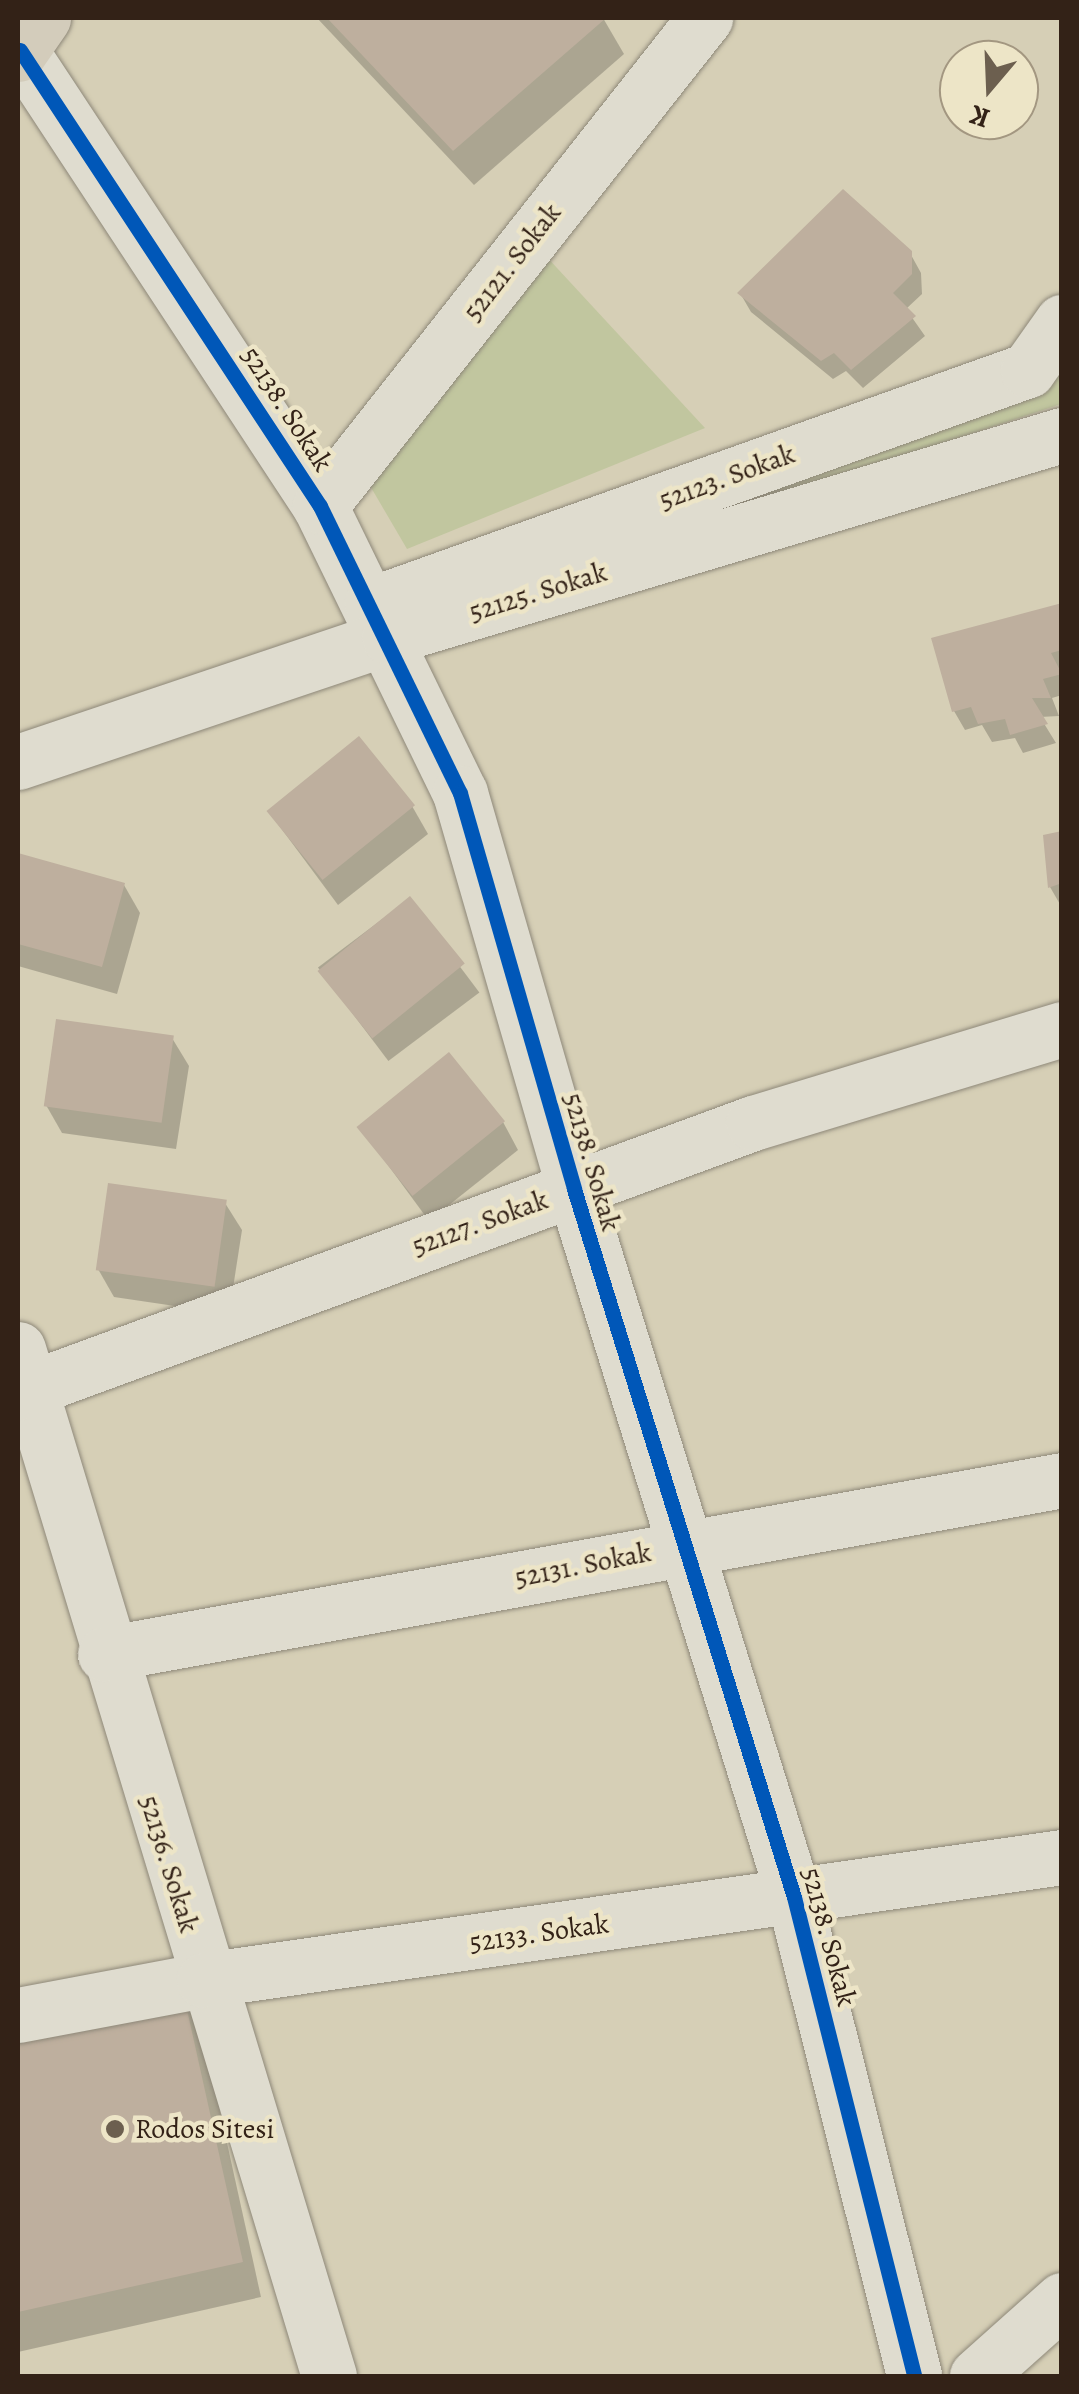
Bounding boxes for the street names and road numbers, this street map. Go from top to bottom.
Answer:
street label: 52121. Sokak [456,196,568,328]
street label: 52138. Sokak [234,340,340,478]
street label: 52123. Sokak [654,437,800,517]
street label: 52125. Sokak [465,555,611,629]
street label: 52138. Sokak [556,1089,628,1235]
street label: 52127. Sokak [407,1183,553,1263]
street label: 52131. Sokak [512,1535,654,1595]
street label: 52136. Sokak [132,1791,206,1937]
street label: 52138. Sokak [794,1864,864,2010]
street label: 52133. Sokak [467,1907,611,1959]

